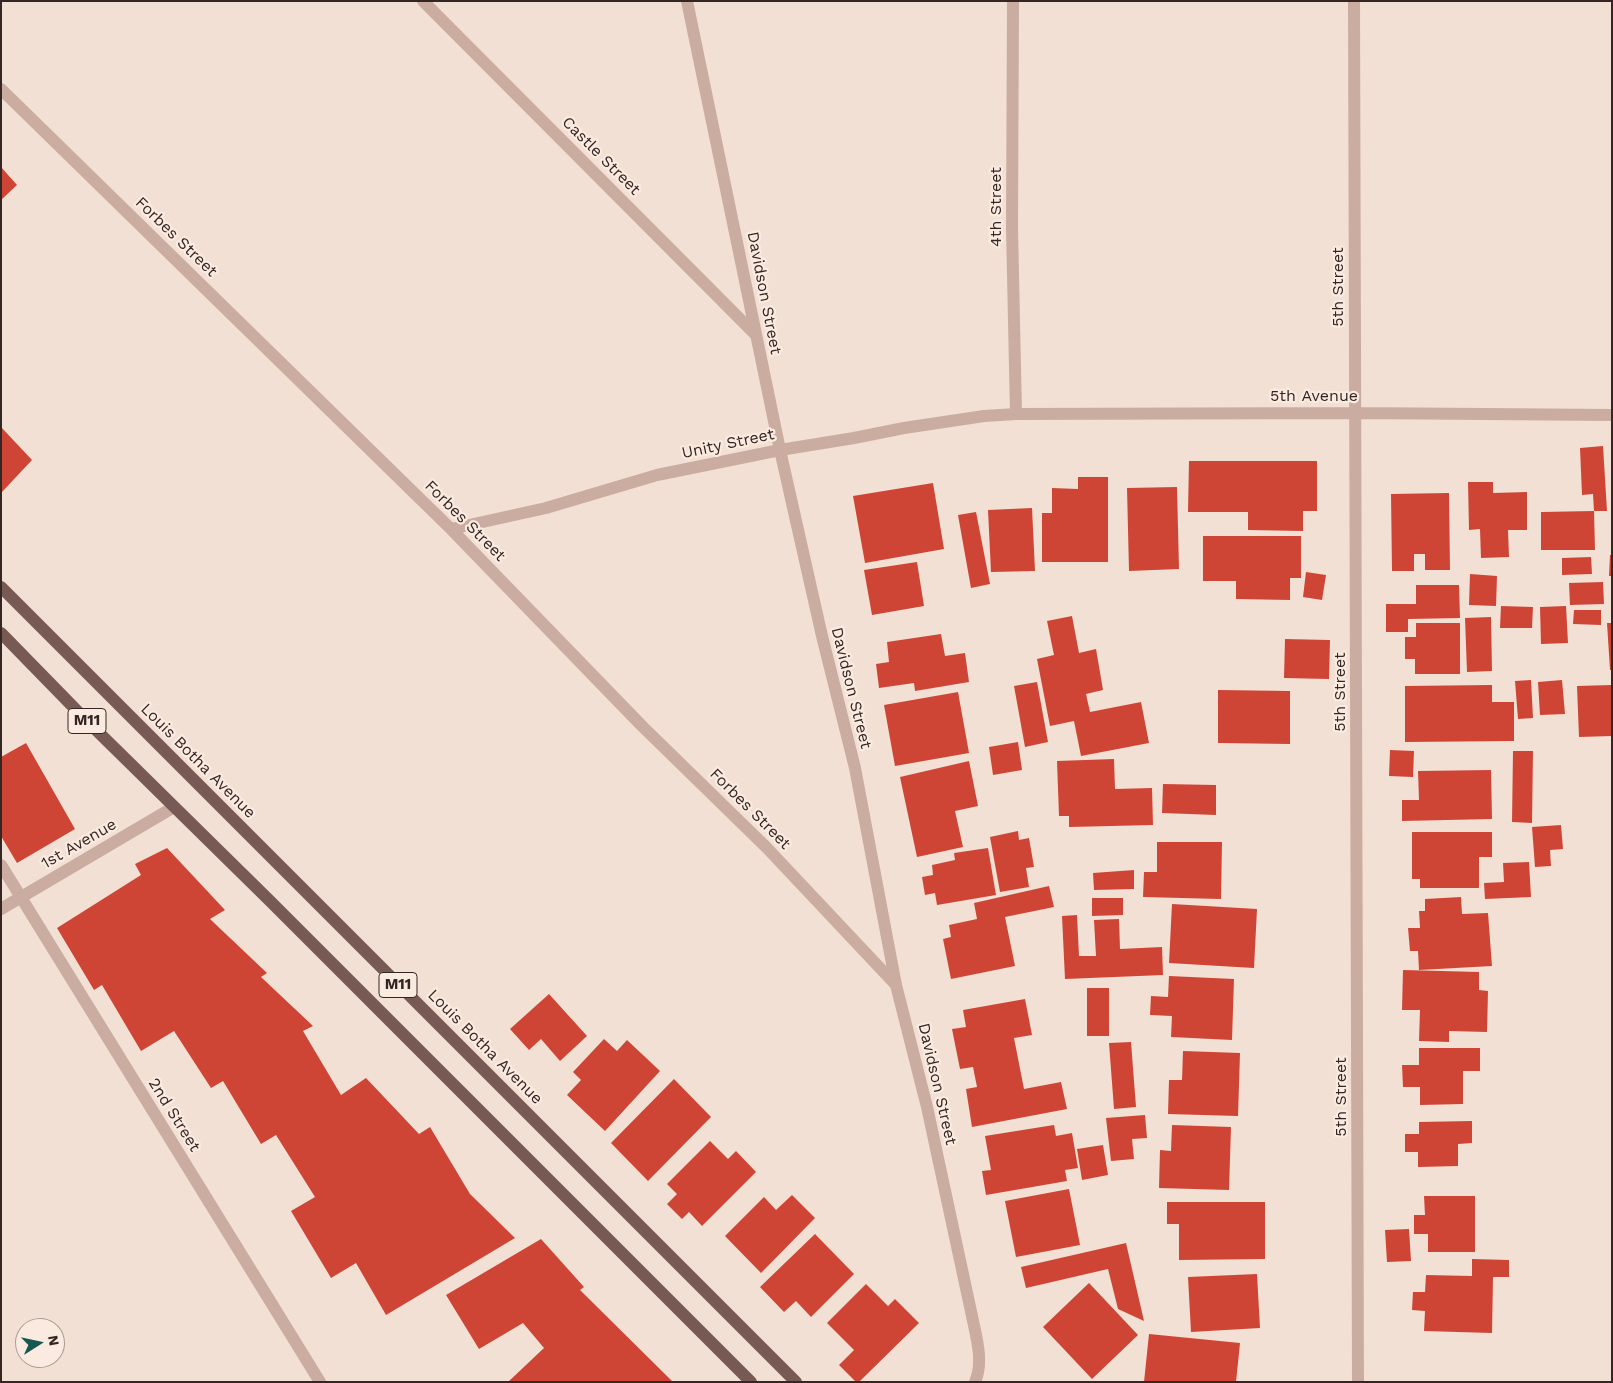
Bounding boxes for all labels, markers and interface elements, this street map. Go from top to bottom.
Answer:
street label: Castle Street [558,113,644,199]
street label: 4th Street [986,167,1006,247]
street label: Forbes Street [131,193,221,281]
street label: Davidson Street [743,230,785,356]
street label: 5th Street [1328,247,1348,327]
street label: 5th Avenue [1270,386,1358,406]
street label: Unity Street [680,425,776,463]
street label: Forbes Street [421,477,509,565]
street label: Davidson Street [827,625,875,751]
street label: 5th Street [1330,652,1350,732]
street label: Louis Botha Avenue [137,700,259,822]
road number: M11 [68,708,106,734]
street label: Forbes Street [706,765,794,853]
street label: 1st Avenue [38,815,120,873]
road number: M11 [379,972,417,998]
street label: Louis Botha Avenue [424,986,546,1108]
street label: Davidson Street [914,1021,960,1147]
street label: 5th Street [1331,1057,1351,1137]
street label: 2nd Street [144,1075,204,1155]
north arrow [15,1318,65,1368]
text: N [45,1334,63,1347]

